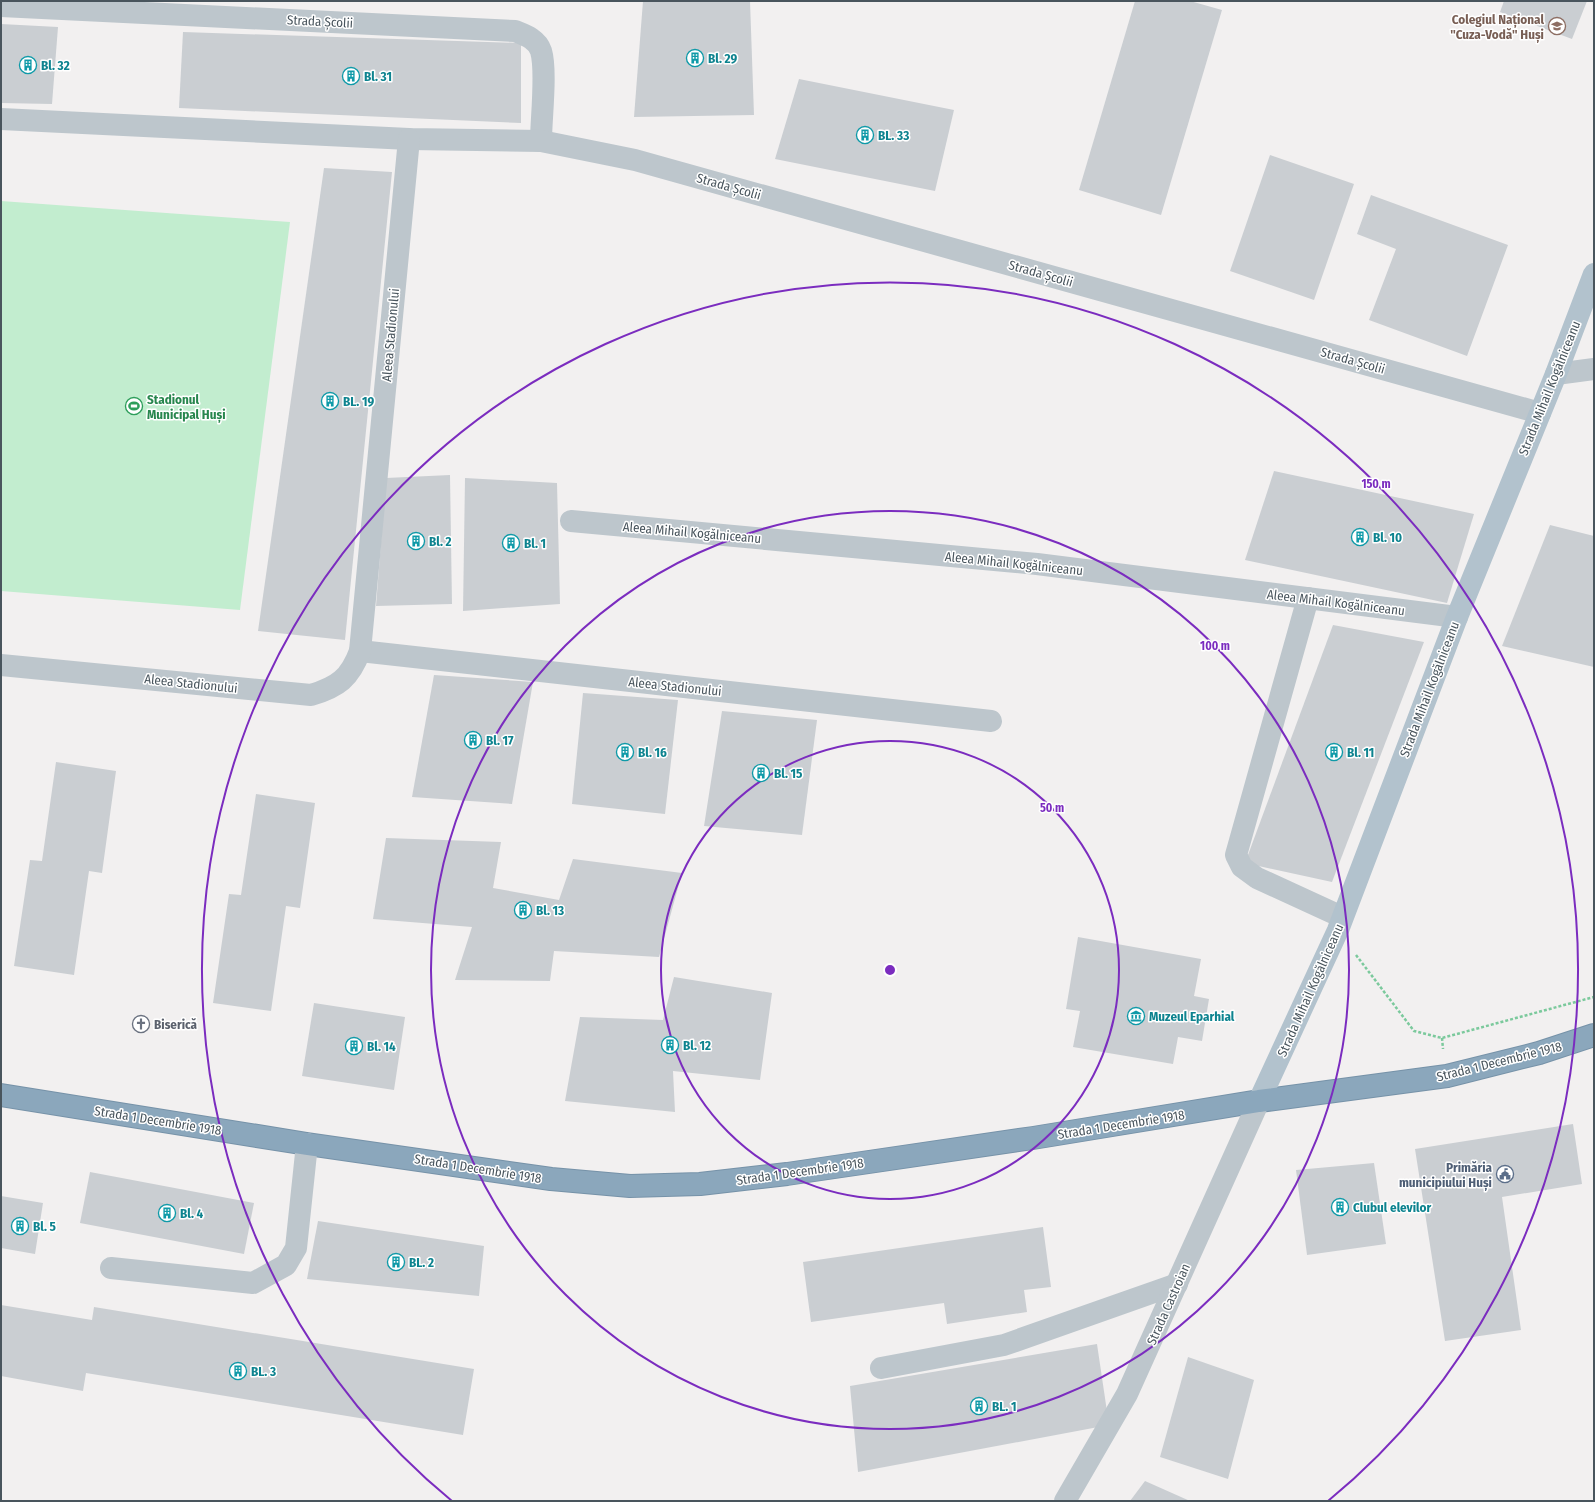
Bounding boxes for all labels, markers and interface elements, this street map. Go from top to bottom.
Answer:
street label: Strada Școlii [286,12,353,32]
place label: Colegiul Național "Cuza-Vodă" Huși [1450,12,1544,43]
school or university icon: Colegiul Național "Cuza-Vodă" Huși [1547,16,1567,36]
building icon: Bl. 29 [685,48,705,68]
place label: Bl. 29 [708,51,738,66]
building icon: Bl. 32 [18,55,38,75]
place label: Bl. 32 [41,58,70,73]
building icon: Bl. 31 [341,66,361,86]
place label: Bl. 31 [364,69,392,84]
building icon: BL. 33 [855,125,875,145]
place label: BL. 33 [878,128,909,143]
street label: Strada Școlii [695,170,763,204]
street label: Strada Școlii [1007,257,1075,291]
street label: Aleea Stadionului [379,288,402,382]
street label: Strada Mihail Kogălniceanu [1516,319,1583,458]
street label: Strada Școlii [1319,344,1387,378]
building icon: BL. 19 [320,391,340,411]
place label: Stadionul Municipal Huși [147,392,226,423]
place label: BL. 19 [343,394,374,409]
sports icon: Stadionul Municipal Huși [124,396,144,416]
text: 150 m [1361,477,1391,491]
street label: Aleea Mihail Kogălniceanu [622,519,762,546]
building icon: Bl. 10 [1350,527,1370,547]
place label: Bl. 10 [1373,530,1402,545]
building icon: Bl. 2 [406,531,426,551]
building icon: Bl. 1 [501,533,521,553]
place label: Bl. 2 [429,534,452,549]
place label: Bl. 1 [524,536,546,551]
street label: Aleea Mihail Kogălniceanu [944,549,1084,578]
street label: Aleea Mihail Kogălniceanu [1266,587,1406,618]
street label: Strada Mihail Kogălniceanu [1397,619,1462,759]
text: 100 m [1200,639,1230,653]
street label: Aleea Stadionului [144,671,238,696]
street label: Aleea Stadionului [628,674,722,699]
building icon: Bl. 17 [463,730,483,750]
place label: Bl. 17 [486,733,514,748]
building icon: Bl. 16 [615,742,635,762]
building icon: Bl. 11 [1324,742,1344,762]
place label: Bl. 16 [638,745,667,760]
place label: Bl. 11 [1347,745,1374,760]
building icon: Bl. 15 [751,763,771,783]
place label: Bl. 15 [774,766,802,781]
text: 50 m [1040,801,1064,815]
building icon: Bl. 13 [513,900,533,920]
place label: Bl. 13 [536,903,564,918]
street label: Strada Mihail Kogălniceanu [1274,921,1347,1059]
centre of rings [883,963,897,977]
museum icon: Muzeul Eparhial [1126,1006,1146,1026]
place label: Muzeul Eparhial [1149,1009,1235,1024]
church icon: Biserică [131,1014,151,1034]
place label: Biserică [154,1017,198,1032]
building icon: Bl. 12 [660,1035,680,1055]
building icon: Bl. 14 [344,1036,364,1056]
place label: Bl. 12 [683,1038,711,1053]
place label: Bl. 14 [367,1039,396,1054]
street label: Strada 1 Decembrie 1918 [1435,1039,1563,1084]
street label: Strada 1 Decembrie 1918 [93,1103,223,1138]
street label: Strada 1 Decembrie 1918 [1056,1107,1186,1142]
street label: Strada 1 Decembrie 1918 [413,1151,543,1186]
street label: Strada 1 Decembrie 1918 [735,1155,865,1188]
place label: Primăria municipiului Huși [1399,1160,1493,1191]
public building icon: Primăria municipiului Huși [1495,1164,1515,1184]
building icon: Clubul elevilor [1330,1197,1350,1217]
place label: Clubul elevilor [1353,1200,1432,1215]
building icon: Bl. 4 [157,1203,177,1223]
place label: Bl. 4 [180,1206,204,1221]
building icon: Bl. 5 [10,1216,30,1236]
place label: Bl. 5 [33,1219,56,1234]
building icon: BL. 2 [386,1252,406,1272]
place label: BL. 2 [409,1255,434,1270]
street label: Strada Castroian [1144,1261,1193,1347]
building icon: BL. 3 [228,1361,248,1381]
place label: BL. 3 [251,1364,276,1379]
building icon: BL. 1 [969,1396,989,1416]
place label: BL. 1 [992,1399,1017,1414]

